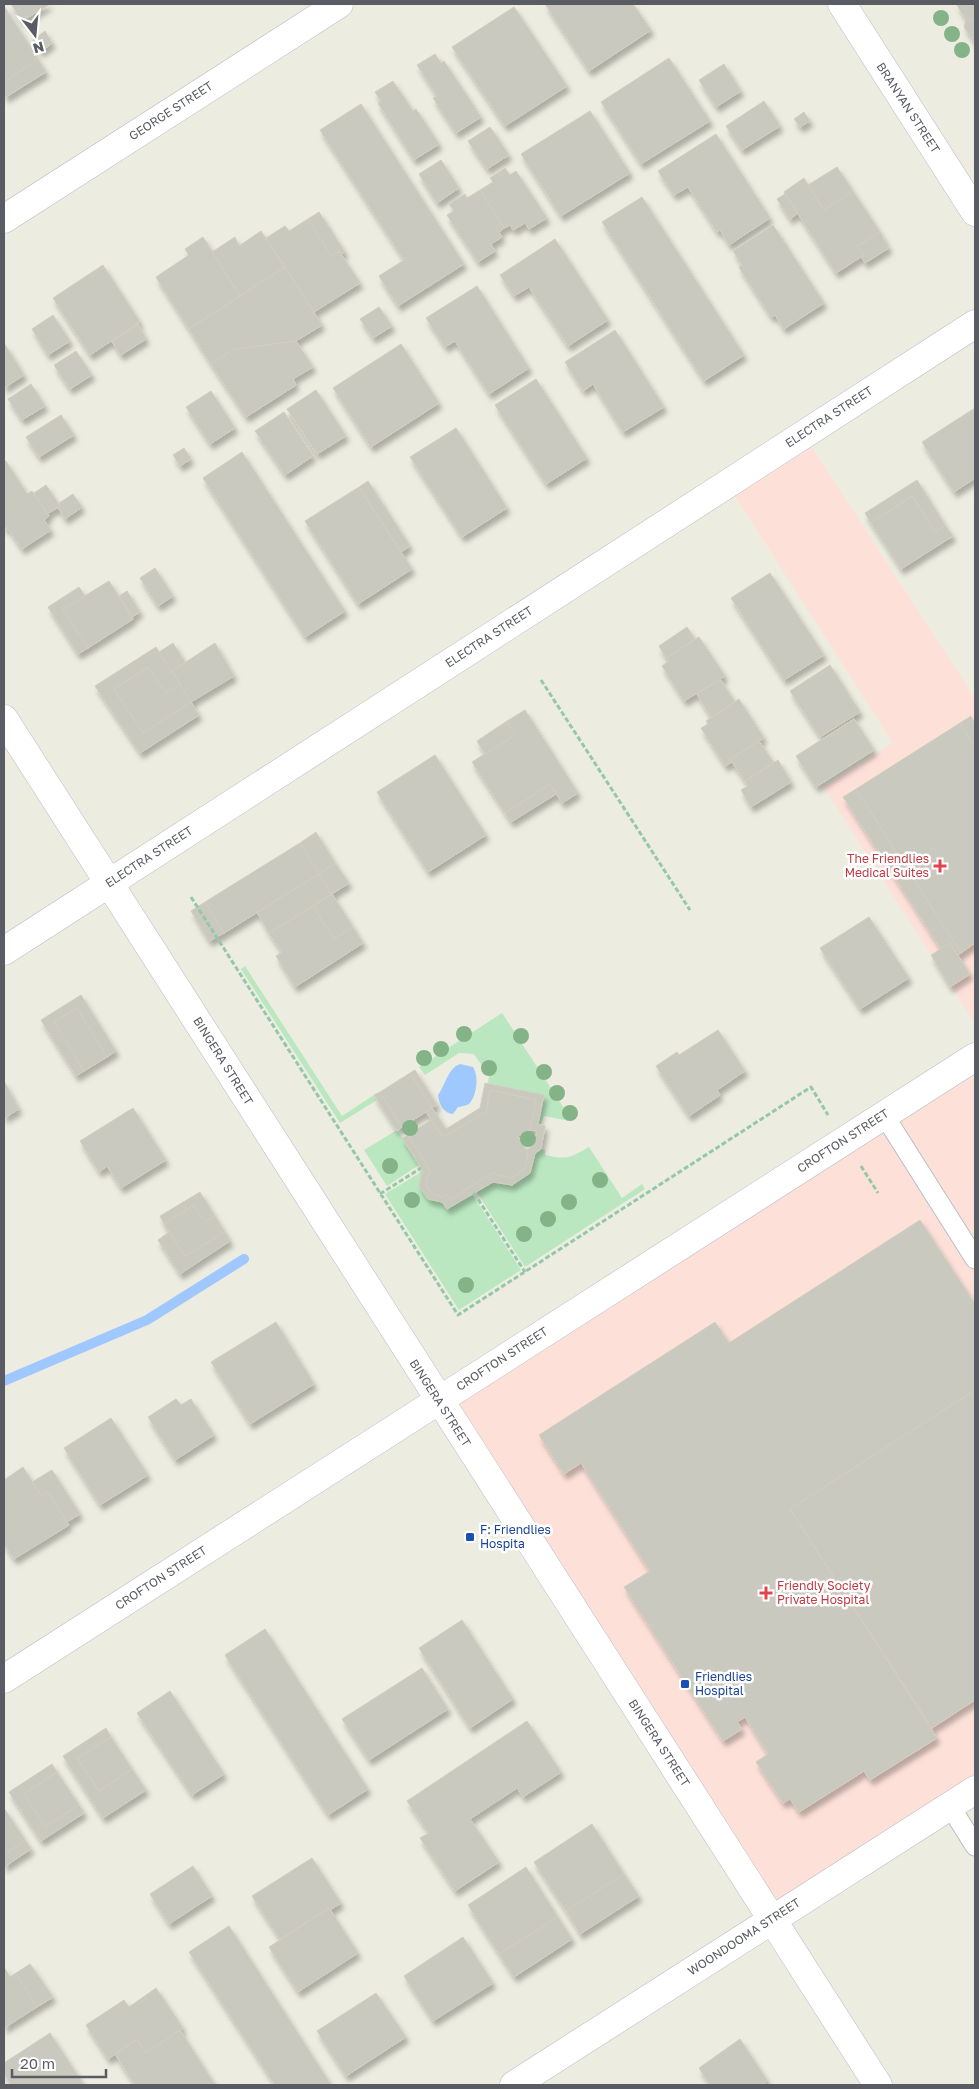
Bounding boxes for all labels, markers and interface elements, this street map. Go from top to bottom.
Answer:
north arrow [10,10,60,60]
text: N [31,38,46,58]
street label: BRANYAN STREET [873,59,944,156]
street label: GEORGE STREET [126,78,216,143]
street label: ELECTRA STREET [782,382,876,450]
street label: ELECTRA STREET [442,602,536,670]
street label: ELECTRA STREET [102,822,196,890]
place label: The Friendlies Medical Suites [845,851,929,880]
marker: The Friendlies Medical Suites [933,859,947,873]
street label: BINGERA STREET [190,1014,257,1108]
street label: CROFTON STREET [794,1105,892,1176]
street label: CROFTON STREET [453,1323,551,1394]
street label: BINGERA STREET [407,1356,475,1450]
place label: F: Friendlies Hospita [480,1522,551,1551]
marker: F: Friendlies Hospita [464,1531,476,1543]
street label: CROFTON STREET [112,1542,210,1613]
place label: Friendly Society Private Hospital [777,1578,871,1607]
marker: Friendly Society Private Hospital [759,1586,773,1600]
place label: Friendlies Hospital [695,1669,752,1698]
marker: Friendlies Hospital [679,1678,691,1690]
street label: BINGERA STREET [626,1696,694,1790]
street label: WOONDOOMA STREET [685,1894,803,1979]
scale bar [12,2046,106,2078]
text: 20 m [20,2054,55,2072]

